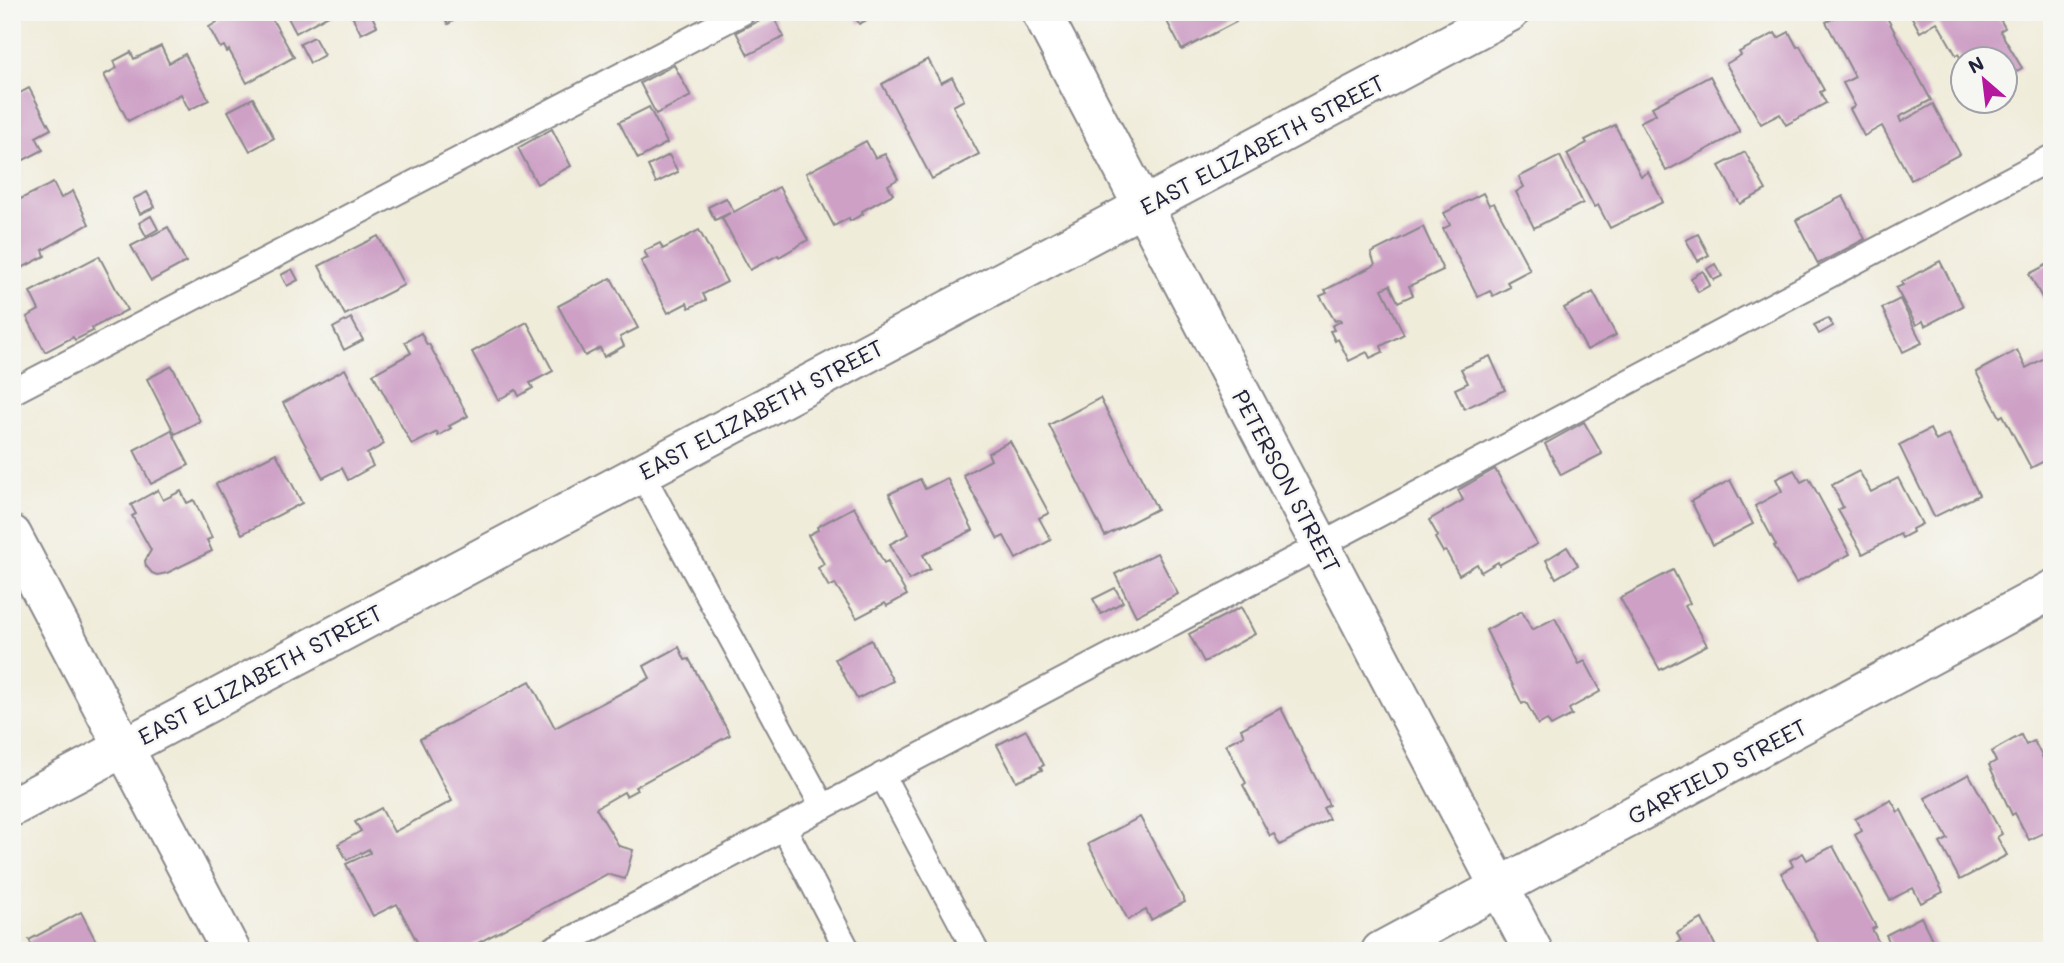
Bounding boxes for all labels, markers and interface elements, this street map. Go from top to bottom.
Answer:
north arrow [1948,46,2018,116]
text: N [1964,50,1988,79]
street label: EAST ELIZABETH STREET [1135,67,1389,221]
street label: EAST ELIZABETH STREET [634,332,888,486]
street label: PETERSON STREET [1226,384,1348,578]
street label: EAST ELIZABETH STREET [133,597,387,751]
street label: GARFIELD STREET [1622,711,1812,831]

